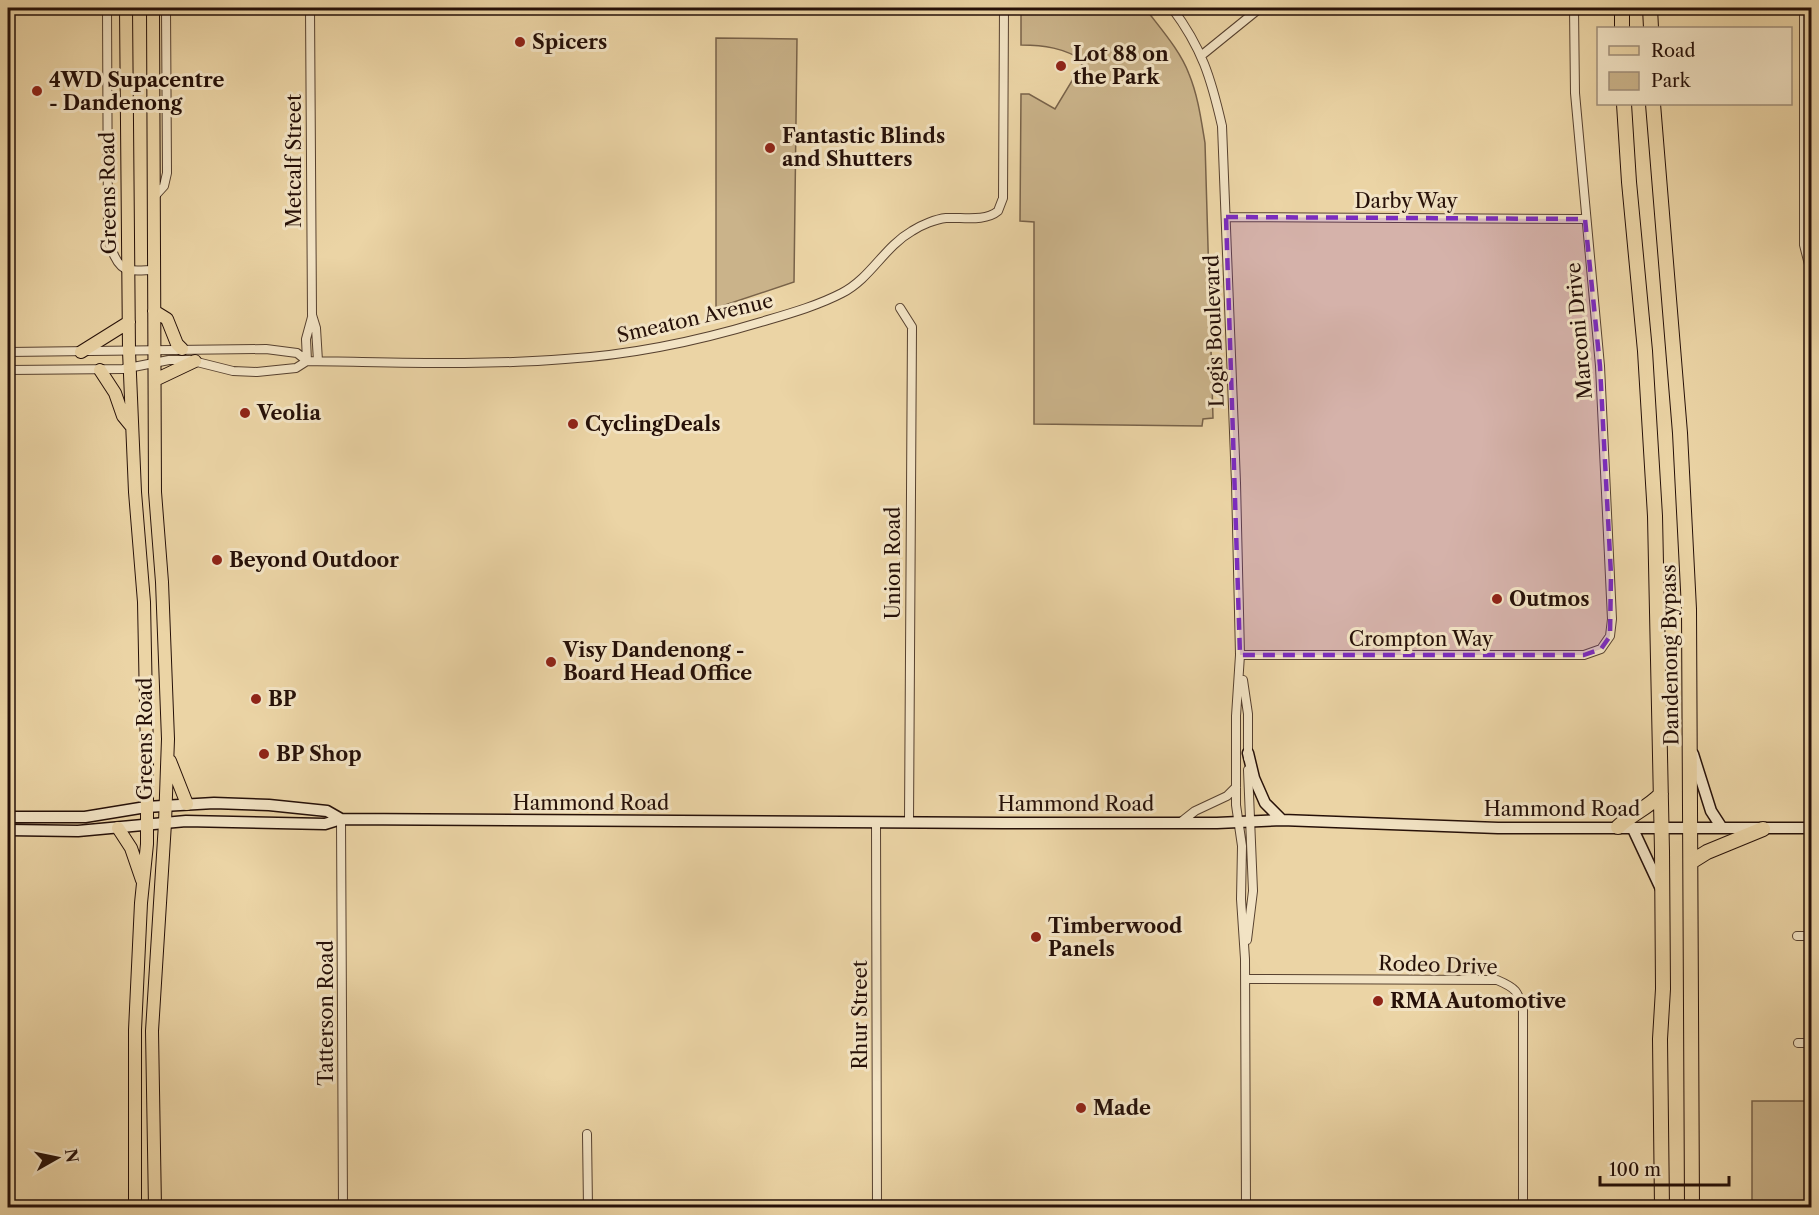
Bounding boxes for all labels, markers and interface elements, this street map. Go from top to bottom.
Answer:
legend [1597,27,1792,105]
place label: Spicers [532,30,607,54]
marker: Spicers [513,35,527,49]
text: Road [1651,40,1696,62]
place label: Lot 88 on the Park [1073,42,1169,89]
marker: Lot 88 on the Park [1054,59,1068,73]
place label: 4WD Supacentre - Dandenong [49,68,224,115]
text: Park [1651,70,1692,92]
marker: 4WD Supacentre - Dandenong [30,84,44,98]
street label: Metcalf Street [282,94,306,228]
place label: Fantastic Blinds and Shutters [782,124,945,171]
street label: Greens Road [95,131,121,255]
marker: Fantastic Blinds and Shutters [763,141,777,155]
street label: Darby Way [1354,189,1458,213]
street label: Logis Boulevard [1199,254,1229,408]
street label: Marconi Drive [1561,262,1597,400]
street label: Smeaton Avenue [614,288,776,348]
place label: Veolia [256,401,321,425]
marker: Veolia [238,406,252,420]
place label: CyclingDeals [585,412,721,436]
marker: CyclingDeals [566,417,580,431]
street label: Union Road [881,506,905,620]
place label: Beyond Outdoor [229,548,399,572]
marker: Beyond Outdoor [210,553,224,567]
street label: Dandenong Bypass [1656,564,1684,746]
place label: Outmos [1509,587,1589,611]
marker: Outmos [1490,592,1504,606]
street label: Crompton Way [1349,627,1494,651]
place label: Visy Dandenong - Board Head Office [562,638,752,685]
marker: Visy Dandenong - Board Head Office [544,655,558,669]
street label: Greens Road [133,678,157,800]
place label: BP [268,687,297,711]
marker: BP [249,692,263,706]
place label: BP Shop [276,742,362,766]
marker: BP Shop [257,747,271,761]
street label: Hammond Road [513,791,669,815]
street label: Hammond Road [998,792,1154,816]
street label: Hammond Road [1484,797,1640,821]
place label: Timberwood Panels [1048,914,1183,961]
marker: Timberwood Panels [1029,930,1043,944]
street label: Tatterson Road [314,940,338,1086]
street label: Rodeo Drive [1378,951,1498,979]
street label: Rhur Street [848,960,872,1070]
place label: RMA Automotive [1390,989,1566,1013]
marker: RMA Automotive [1371,994,1385,1008]
place label: Made [1093,1096,1151,1120]
marker: Made [1074,1101,1088,1115]
north arrow [27,1128,87,1188]
text: N [61,1147,83,1164]
scale bar [1600,1149,1729,1187]
text: 100 m [1609,1159,1661,1181]

